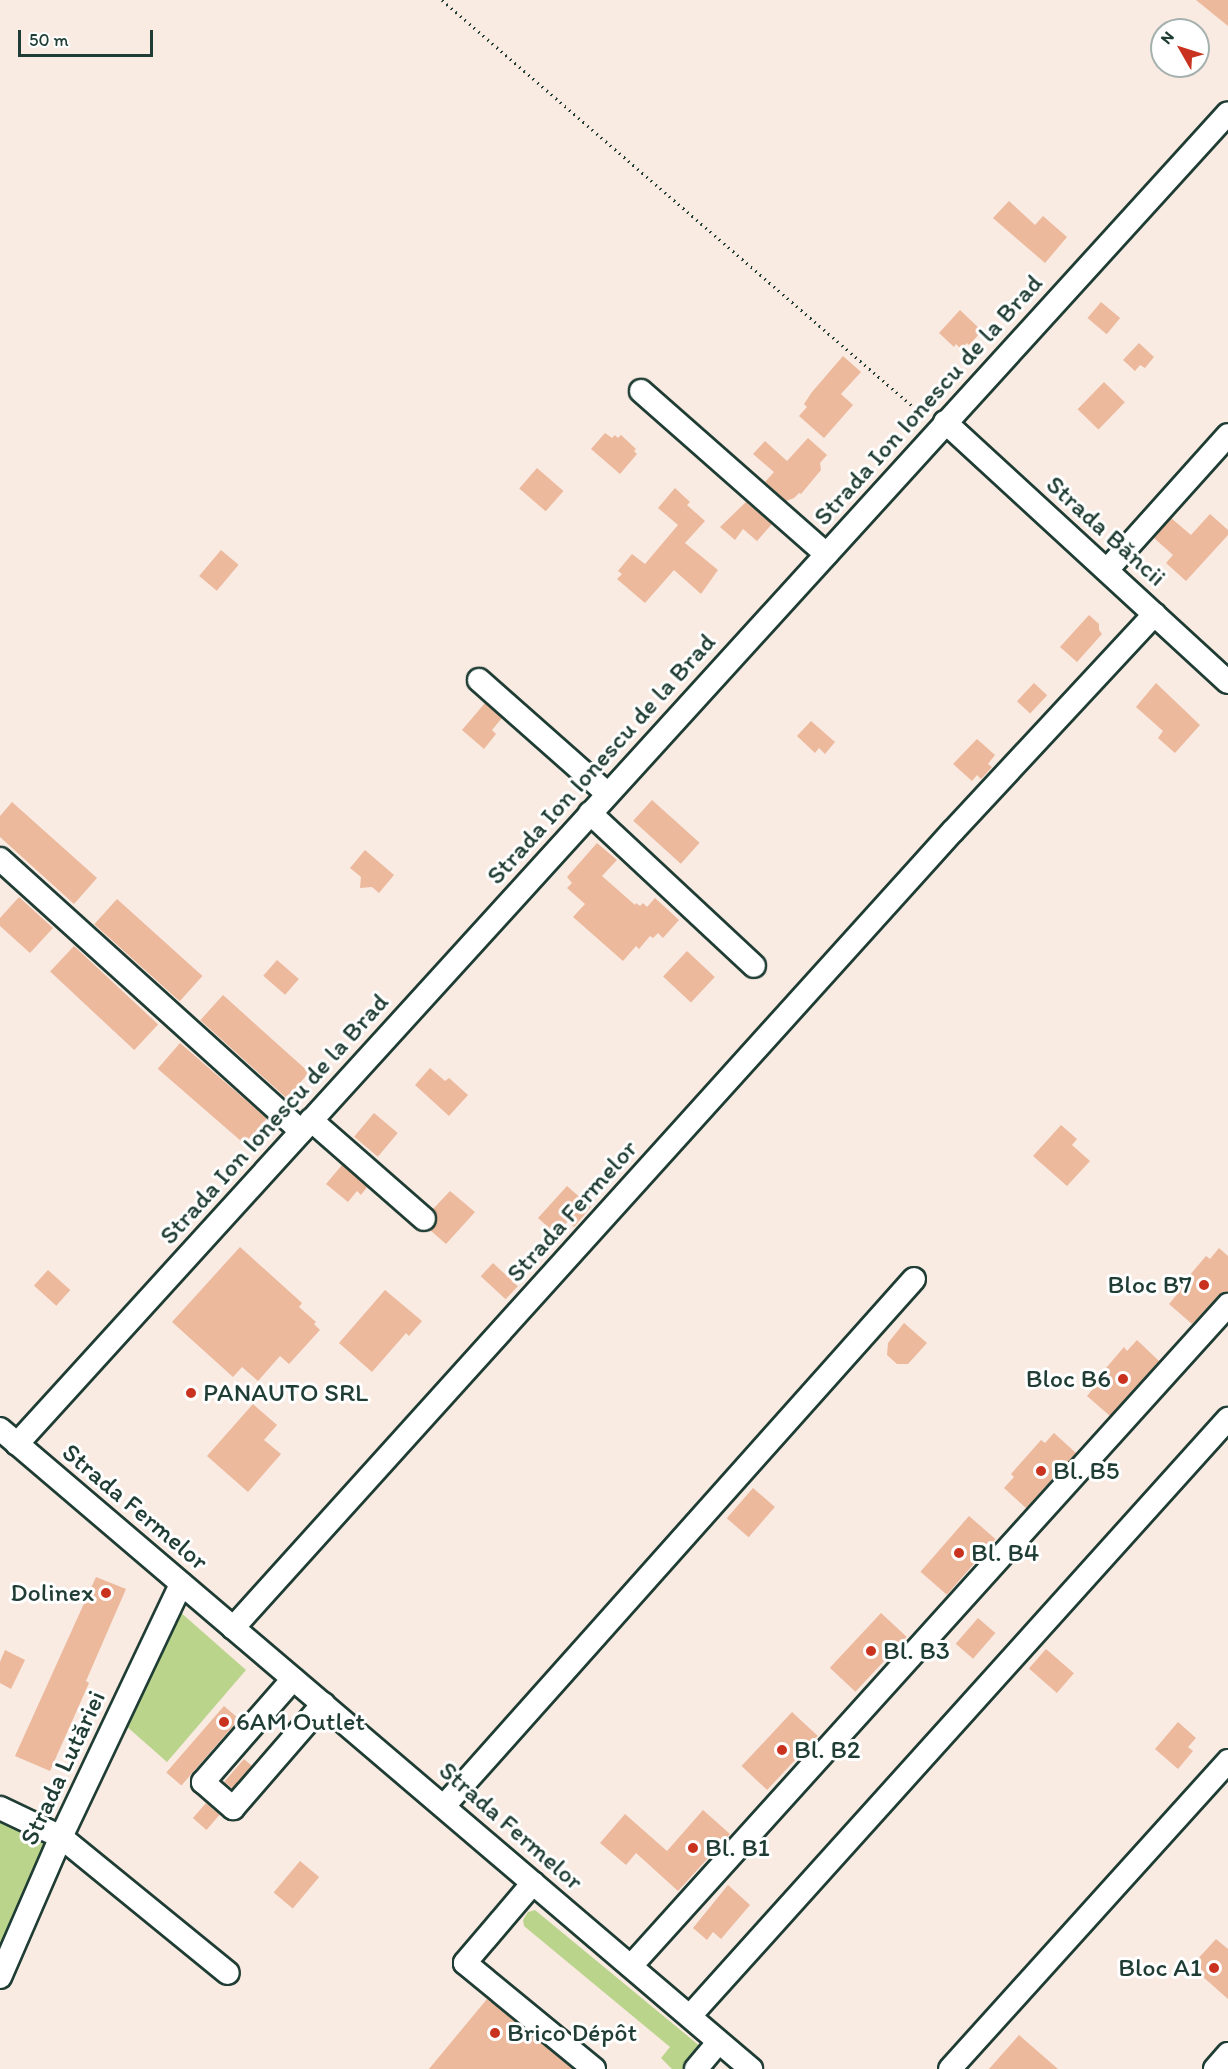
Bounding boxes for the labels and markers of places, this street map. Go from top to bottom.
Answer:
place label: Bloc B7 [1107,1269,1192,1301]
marker: Bloc B7 [1197,1278,1211,1292]
place label: Bloc B6 [1025,1363,1111,1395]
marker: Bloc B6 [1116,1372,1130,1386]
place label: PANAUTO SRL [203,1377,368,1409]
marker: PANAUTO SRL [184,1386,198,1400]
place label: Bl. B5 [1053,1455,1120,1487]
marker: Bl. B5 [1034,1464,1048,1478]
place label: Bl. B4 [971,1537,1040,1569]
marker: Bl. B4 [952,1546,966,1560]
place label: Dolinex [10,1577,94,1609]
marker: Dolinex [99,1586,113,1600]
place label: Bl. B3 [883,1635,950,1667]
marker: Bl. B3 [864,1644,878,1658]
place label: 6AM Outlet [236,1706,365,1738]
marker: 6AM Outlet [217,1715,231,1729]
place label: Bl. B2 [794,1734,861,1766]
marker: Bl. B2 [775,1743,789,1757]
place label: Bl. B1 [705,1832,770,1864]
marker: Bl. B1 [686,1841,700,1855]
place label: Bloc A1 [1118,1952,1202,1984]
marker: Bloc A1 [1207,1961,1221,1975]
place label: Brico Dépôt [507,2017,638,2049]
marker: Brico Dépôt [488,2026,502,2040]

